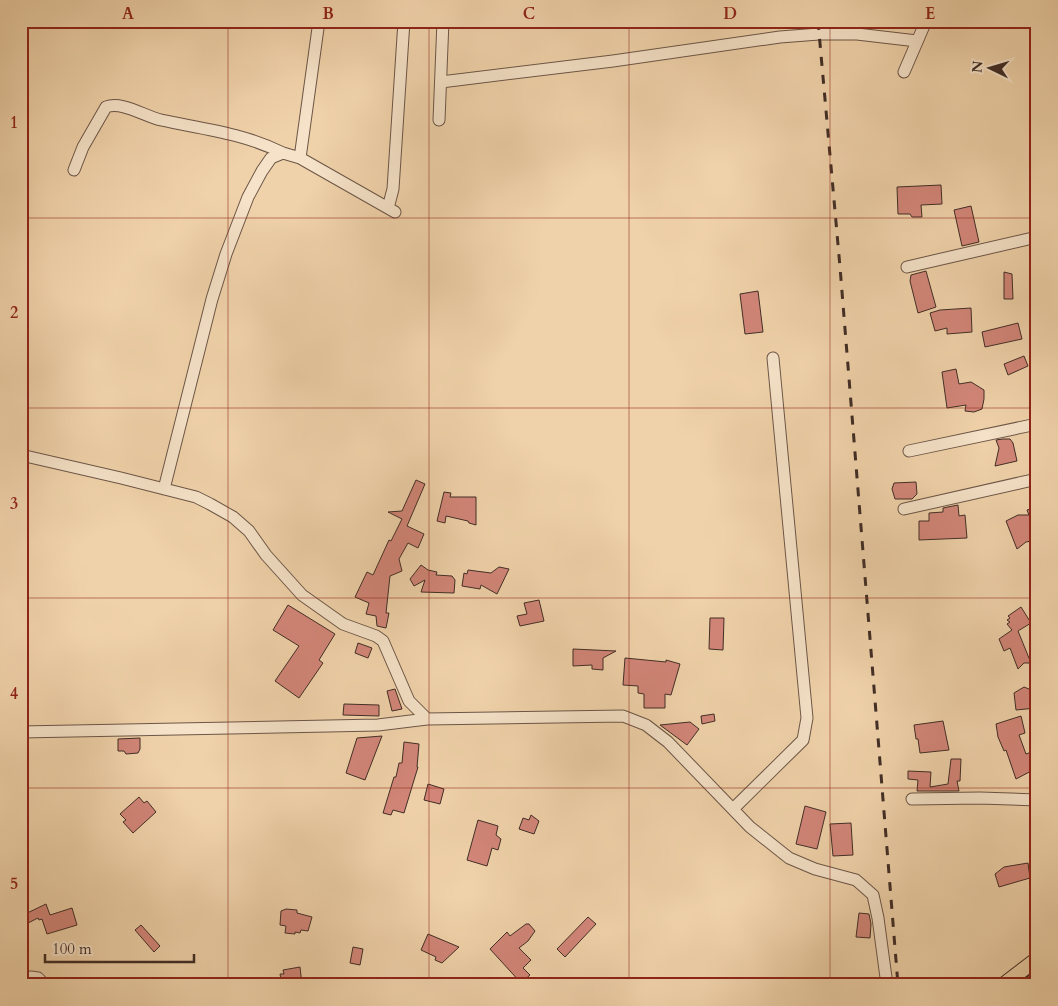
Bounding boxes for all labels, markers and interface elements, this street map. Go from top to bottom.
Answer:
text: A [122,3,134,25]
text: B [322,3,334,25]
text: C [523,3,535,25]
text: D [723,3,737,25]
text: E [925,3,935,25]
north arrow [966,42,1016,92]
text: N [968,60,988,74]
text: 1 [10,112,18,134]
text: 2 [10,302,18,324]
text: 3 [10,493,18,515]
text: 4 [10,683,18,705]
text: 5 [10,873,18,895]
scale bar [45,931,194,963]
text: 100 m [52,939,92,959]

